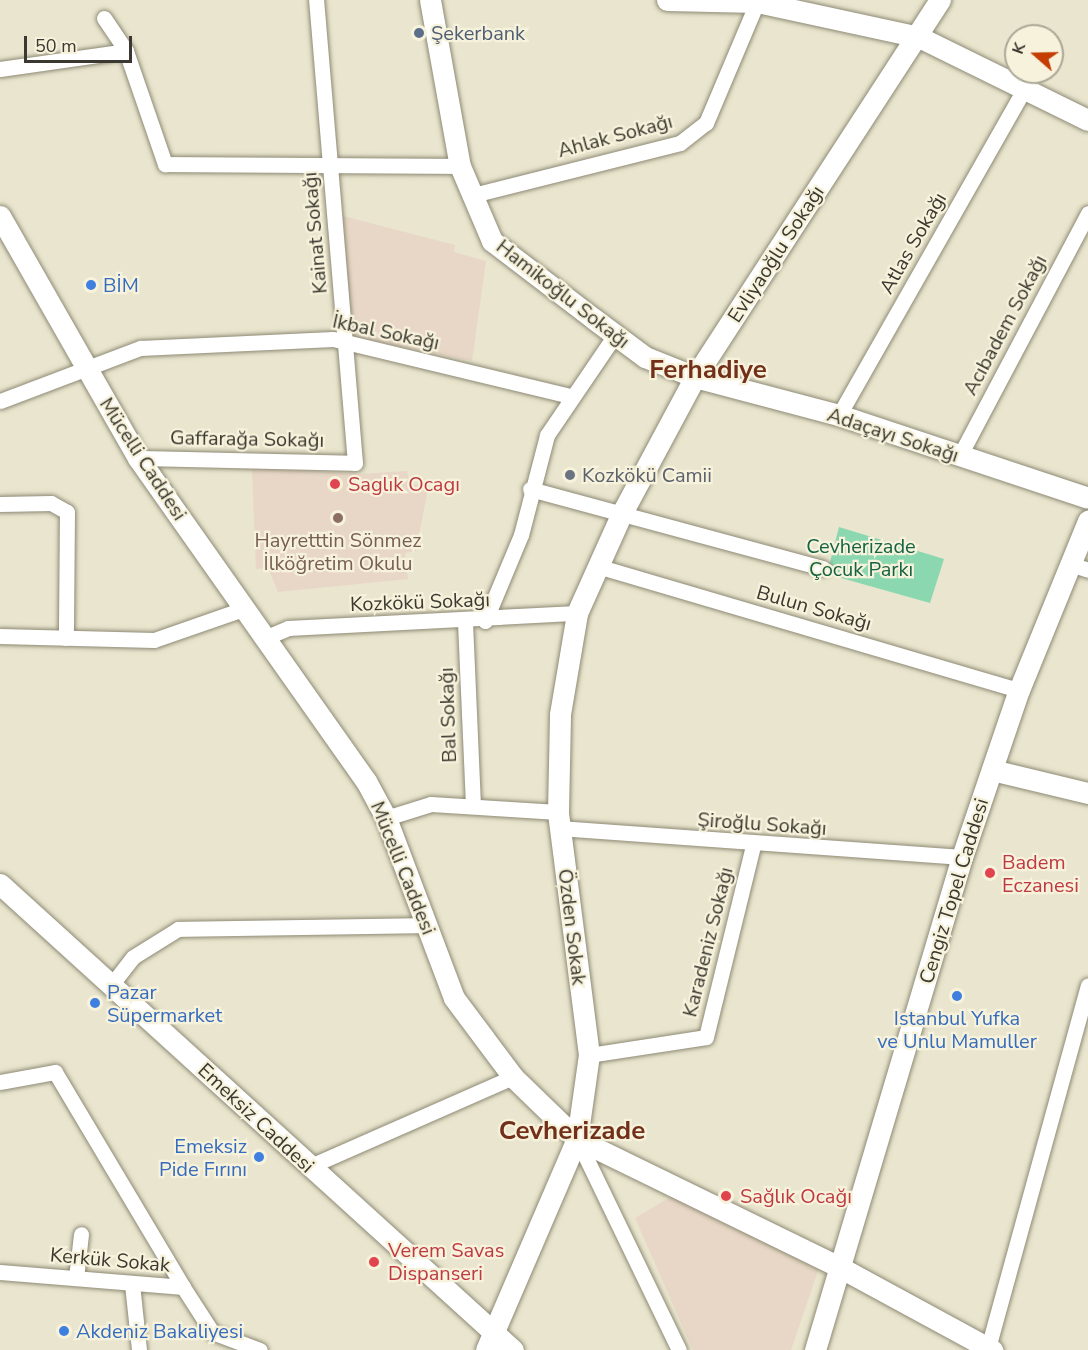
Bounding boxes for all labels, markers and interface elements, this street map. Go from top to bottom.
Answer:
place label: Şekerbank [431,21,525,45]
scale bar [27,24,135,62]
north arrow [1004,24,1064,84]
marker: Şekerbank [412,26,426,40]
text: 50 m [35,34,77,58]
text: K [1007,40,1031,57]
street label: Ahlak Sokağı [555,109,675,163]
street label: Kainat Sokağı [298,171,332,295]
street label: Evliyaoğlu Sokağı [723,181,829,327]
street label: Atlas Sokağı [874,188,952,298]
street label: Hamikoğlu Sokağı [491,234,635,354]
street label: Acıbadem Sokağı [958,251,1052,399]
place label: BİM [103,273,139,297]
marker: BİM [84,278,98,292]
street label: İkbal Sokağı [330,309,442,355]
district label: Ferhadiye [649,354,767,386]
street label: Mücelli Caddesi [94,393,192,525]
street label: Adaçayı Sokağı [824,402,962,468]
street label: Gaffarağa Sokağı [170,426,324,452]
place label: Kozkökü Camii [582,463,712,487]
marker: Kozkökü Camii [563,468,577,482]
place label: Saglık Ocagı [348,472,460,496]
marker: Saglık Ocagı [326,475,344,493]
marker: Hayretttin Sönmez İlköğretim Okulu [331,511,345,525]
place label: Hayretttin Sönmez İlköğretim Okulu [254,528,422,575]
park label: Cevherizade Çocuk Parkı [806,535,916,582]
street label: Bulun Sokağı [754,580,874,636]
street label: Kozkökü Sokağı [350,588,490,616]
street label: Bal Sokağı [434,667,462,763]
street label: Cengiz Topel Caddesi [914,795,994,987]
street label: Mücelli Caddesi [365,798,441,938]
street label: Şiroğlu Sokağı [697,808,827,840]
place label: Badem Eczanesi [1002,850,1079,897]
street label: Karadeniz Sokağı [678,865,738,1019]
marker: Badem Eczanesi [983,866,997,880]
street label: Özden Sokak [553,867,591,987]
place label: Pazar Süpermarket [107,980,222,1027]
marker: Istanbul Yufka ve Unlu Mamuller [950,989,964,1003]
marker: Pazar Süpermarket [88,996,102,1010]
place label: Istanbul Yufka ve Unlu Mamuller [877,1006,1037,1053]
street label: Emeksiz Caddesi [193,1058,319,1178]
district label: Cevherizade [499,1115,645,1147]
place label: Emeksiz Pide Fırını [159,1134,247,1181]
marker: Emeksiz Pide Fırını [252,1150,266,1164]
place label: Sağlık Ocağı [740,1184,852,1208]
marker: Sağlık Ocağı [717,1187,735,1205]
place label: Verem Savas Dispanseri [388,1238,504,1285]
street label: Kerkük Sokak [49,1243,171,1277]
marker: Verem Savas Dispanseri [365,1253,383,1271]
place label: Akdeniz Bakaliyesi [76,1319,243,1343]
marker: Akdeniz Bakaliyesi [57,1324,71,1338]

